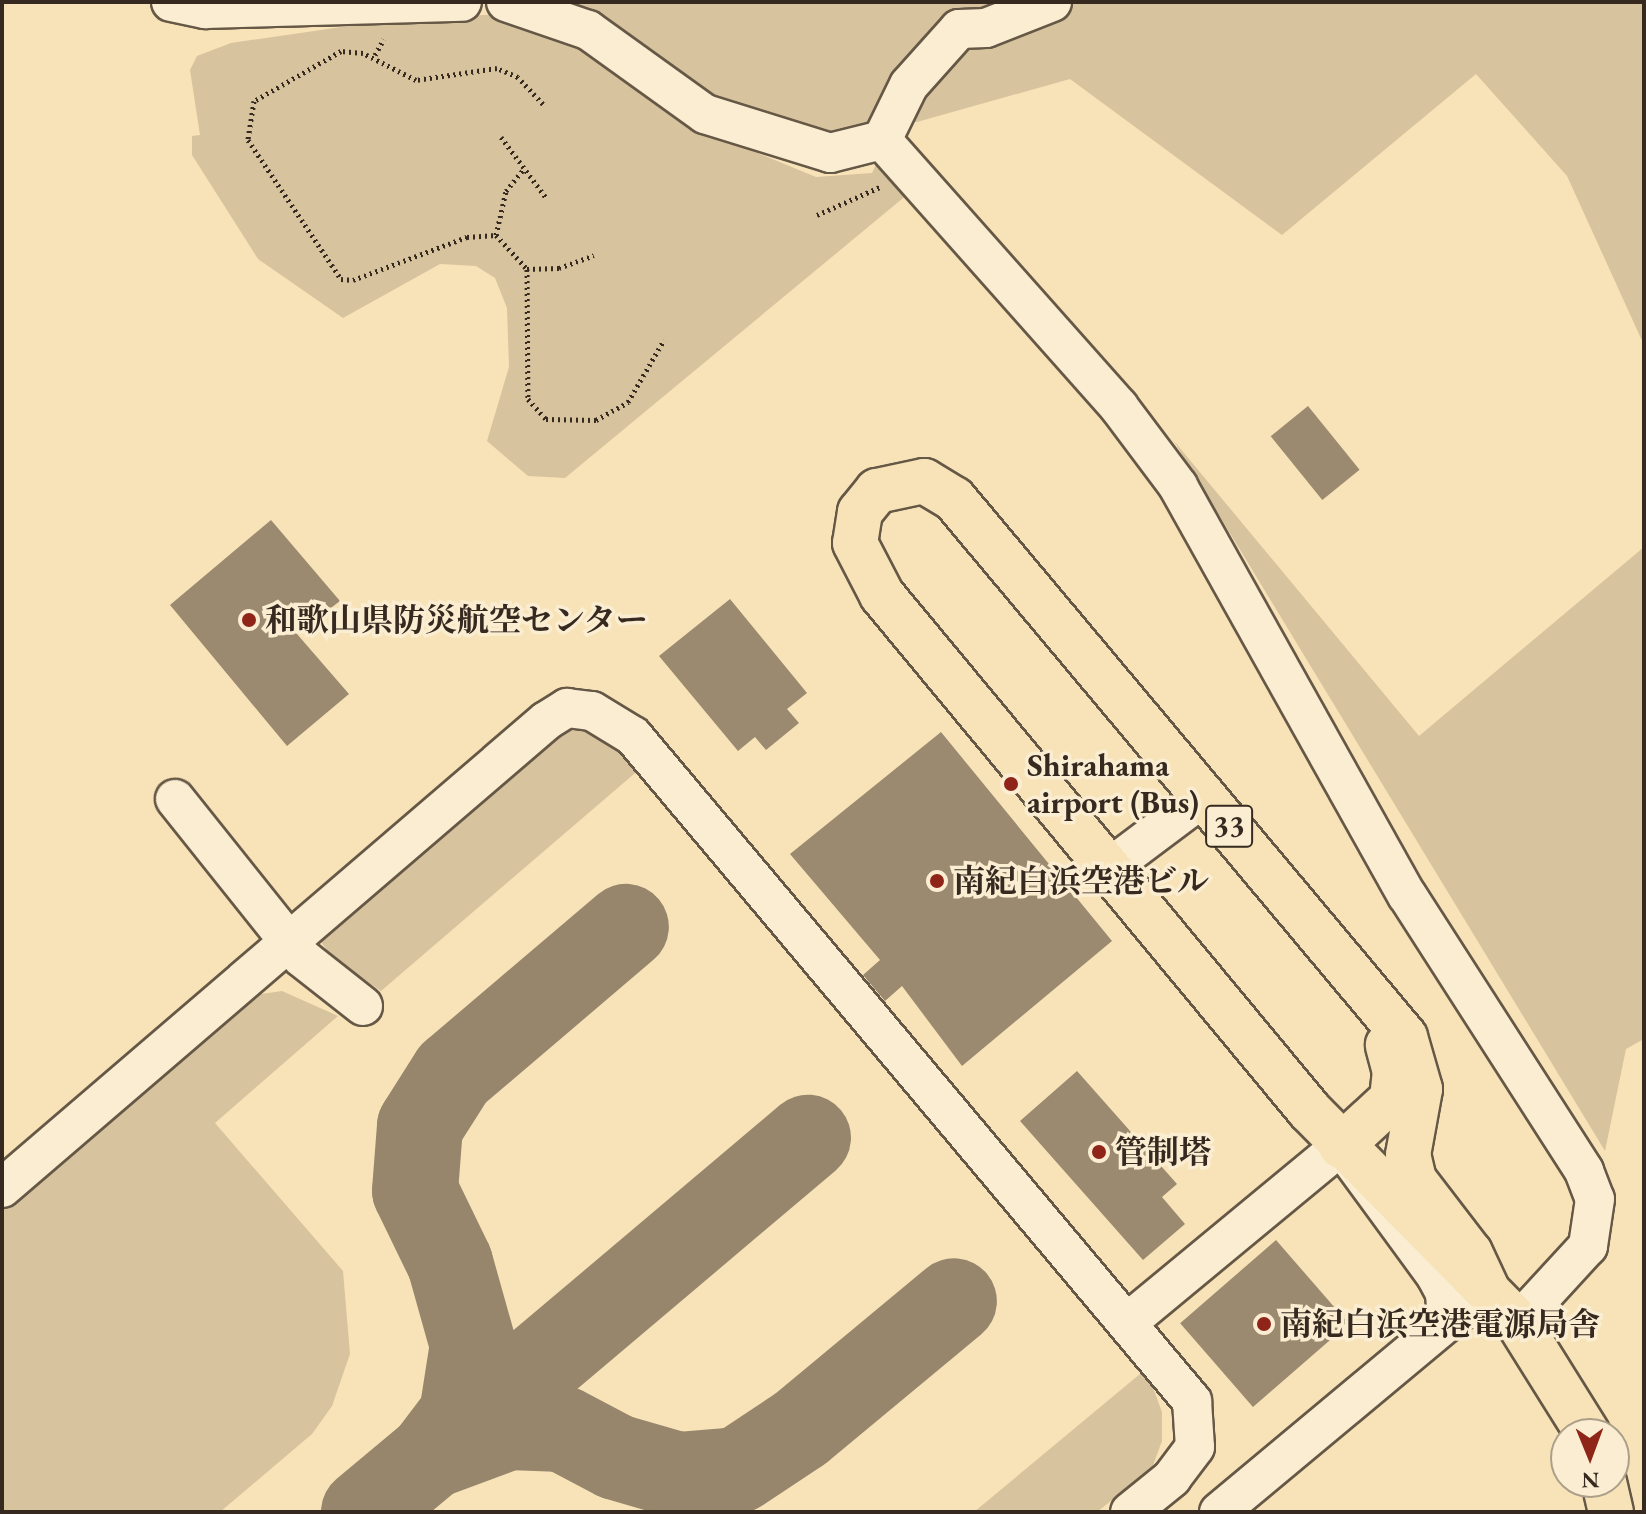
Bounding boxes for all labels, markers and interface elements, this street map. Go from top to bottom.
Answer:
place label: 和歌山県防災航空センター [265,601,649,639]
marker: 和歌山県防災航空センター [240,611,258,629]
place label: Shirahama airport (Bus) [1027,747,1199,822]
marker: Shirahama airport (Bus) [1002,775,1020,793]
road number: 33 [1205,800,1253,852]
place label: 南紀白浜空港ビル [953,862,1209,900]
marker: 南紀白浜空港ビル [928,872,946,890]
place label: 管制塔 [1115,1133,1211,1171]
marker: 管制塔 [1090,1143,1108,1161]
place label: 南紀白浜空港電源局舎 [1280,1305,1600,1343]
marker: 南紀白浜空港電源局舎 [1255,1315,1273,1333]
north arrow [1550,1418,1630,1498]
text: N [1581,1466,1600,1495]

